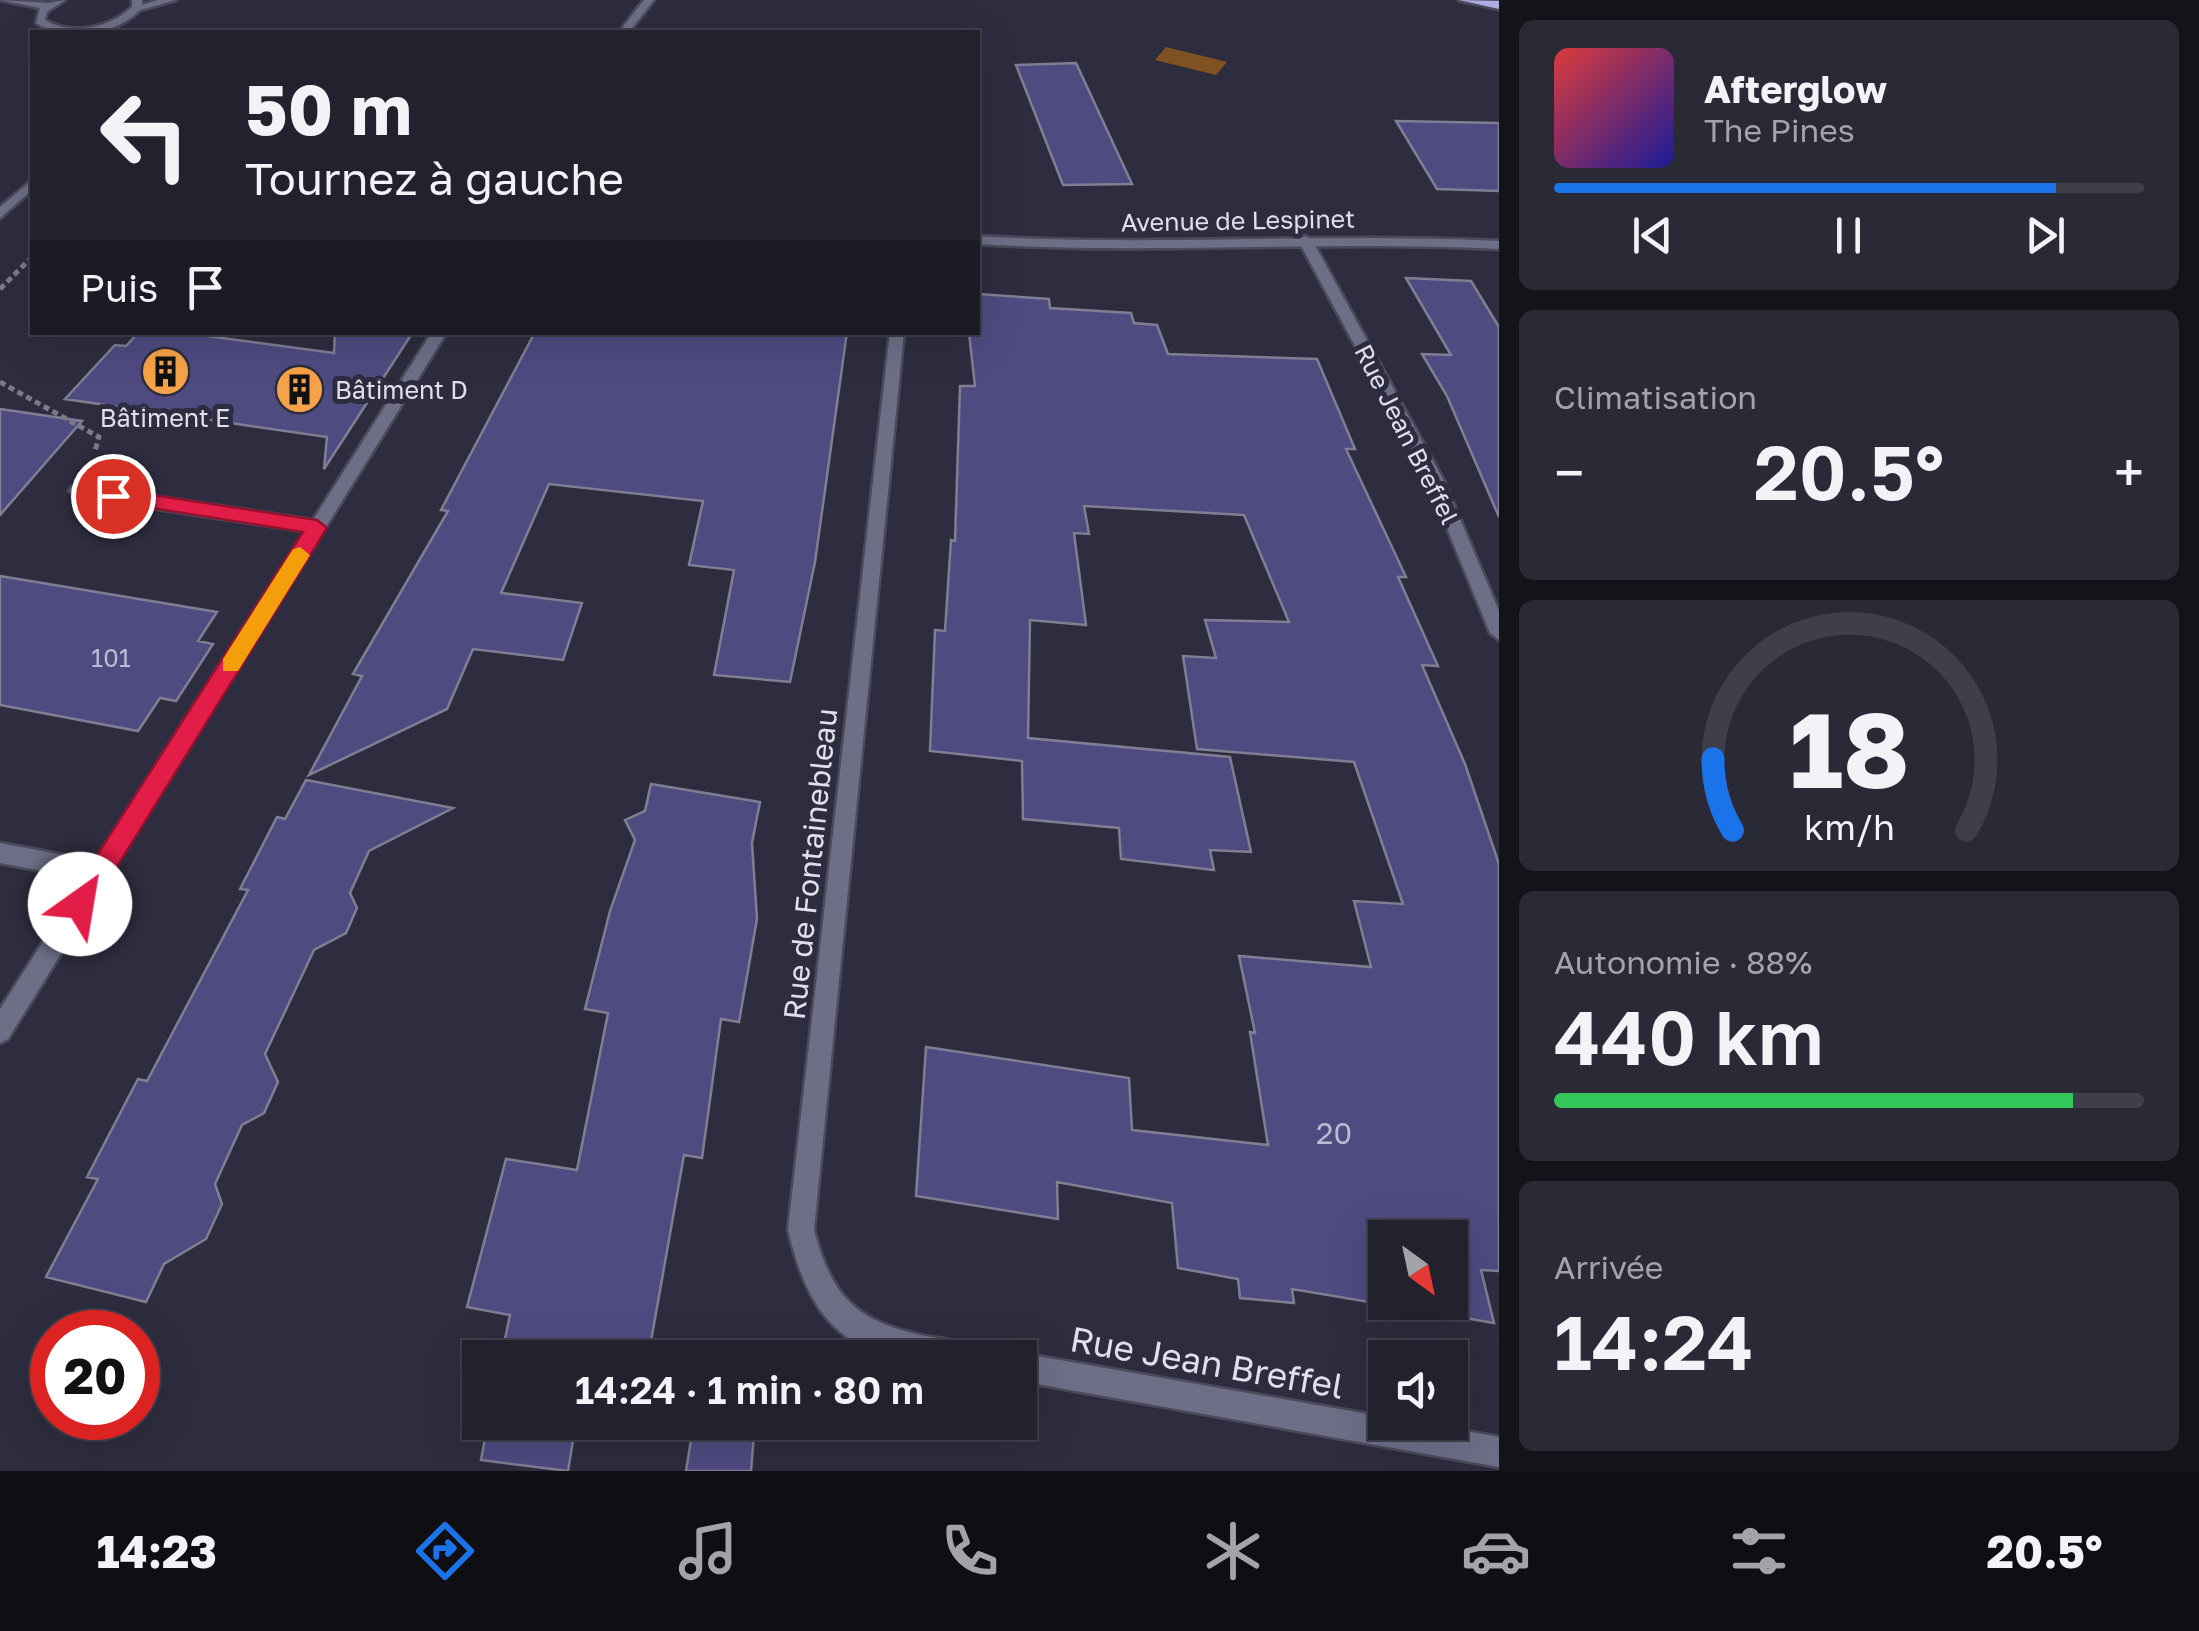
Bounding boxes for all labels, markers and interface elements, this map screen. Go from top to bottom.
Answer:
text: 50 m [245,66,412,150]
text: Afterglow [1704,66,1887,111]
icon: left [80,70,210,200]
text: The Pines [1704,111,1855,149]
text: Tournez à gauche [245,151,624,205]
street label: Avenue de Lespinet [1121,202,1355,238]
icon: previous [1625,208,1680,263]
icon: pause [1821,208,1876,263]
icon: next [2018,208,2073,263]
icon: arrive [178,260,233,315]
text: Puis [80,265,158,310]
street label: Rue Jean Breffel [1348,339,1466,529]
building icon: Bâtiment E [139,345,191,397]
building icon: Bâtiment D [274,363,326,415]
place label: Bâtiment D [335,374,468,405]
text: Climatisation [1554,378,1757,416]
place label: Bâtiment E [100,402,230,433]
text: 20.5° [1754,426,1944,517]
text: − [1554,439,1584,505]
text: + [2114,439,2144,505]
pin [71,454,156,539]
icon: arrive [86,469,141,524]
house number: 101 [91,642,131,673]
text: 18 [1789,686,1909,811]
street label: Rue de Fontainebleau [776,706,844,1022]
text: km/h [1804,805,1894,848]
position arrow [28,852,132,956]
text: Autonomie · 88% [1554,943,1812,981]
text: 440 km [1554,991,1824,1082]
house number: 20 [1316,1115,1352,1151]
north arrow [1368,1220,1468,1320]
map controls [1368,1220,1468,1440]
text: Arrivée [1554,1248,1663,1286]
text: 14:24 [1554,1296,1754,1387]
speed limit sign: 20 [30,1310,160,1440]
street label: Rue Jean Breffel [1067,1317,1347,1407]
button: sound [1368,1340,1468,1440]
text: 14:24 · 1 min · 80 m [575,1367,924,1412]
icon: directions [410,1516,480,1586]
icon: music [673,1516,743,1586]
icon: phone [935,1516,1005,1586]
icon: climate [1198,1516,1268,1586]
icon: car [1461,1516,1531,1586]
icon: filters [1724,1516,1794,1586]
text: 14:23 [96,1524,217,1578]
text: 20.5° [1986,1524,2103,1578]

